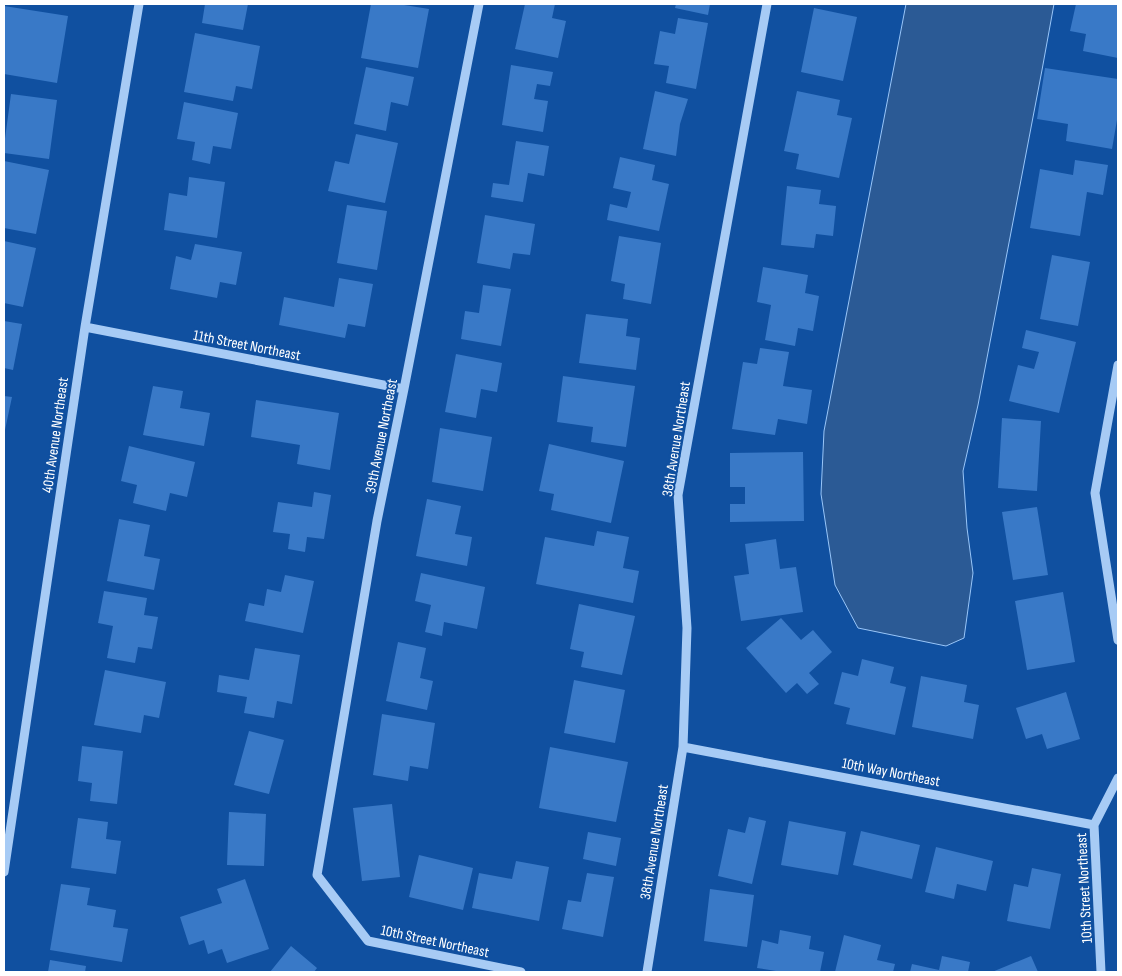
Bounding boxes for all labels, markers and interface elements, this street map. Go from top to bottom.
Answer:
street label: 11th Street Northeast [192,326,303,365]
street label: 40th Avenue Northeast [38,376,73,494]
street label: 39th Avenue Northeast [361,377,402,495]
street label: 38th Avenue Northeast [658,380,695,498]
street label: 10th Way Northeast [840,754,942,791]
street label: 38th Avenue Northeast [636,783,673,901]
street label: 10th Street Northeast [1072,832,1097,944]
street label: 10th Street Northeast [379,921,491,962]

